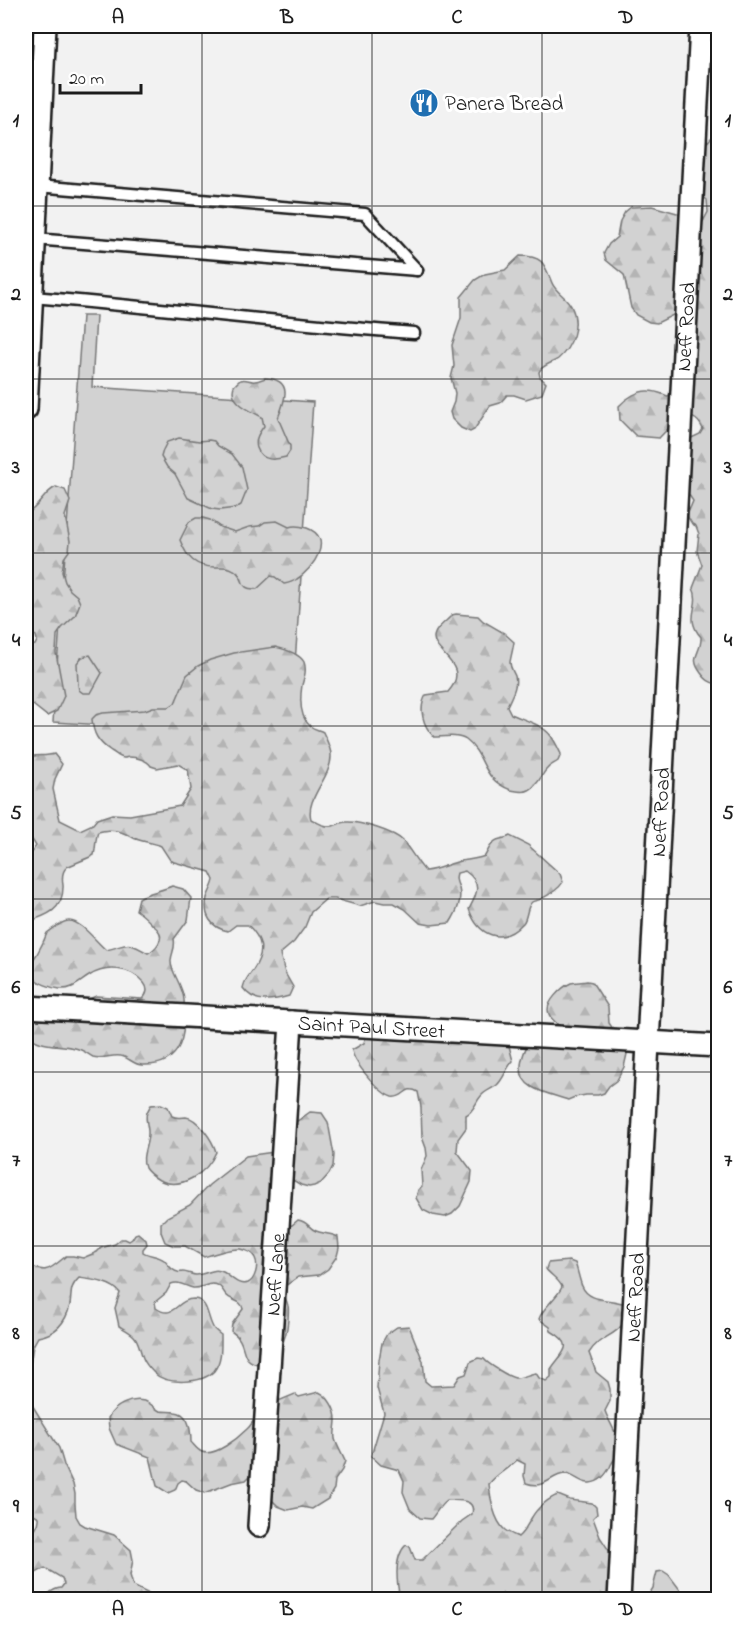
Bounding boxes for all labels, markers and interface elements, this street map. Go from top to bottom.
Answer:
text: A [112,4,124,33]
text: B [279,4,294,33]
text: C [452,4,463,33]
text: D [618,4,633,33]
scale bar [60,57,141,95]
text: 20 m [69,67,104,93]
restaurant icon: Panera Bread [408,87,440,119]
place label: Panera Bread [445,90,563,120]
text: 1 [13,107,20,136]
text: 1 [725,107,732,136]
text: 2 [10,281,21,310]
street label: Neff Road [670,281,705,372]
text: 2 [722,281,733,310]
text: 3 [11,454,20,483]
text: 3 [723,454,732,483]
text: 4 [12,627,21,656]
text: 4 [724,627,733,656]
street label: Neff Road [645,766,679,858]
text: 5 [10,800,22,829]
text: 5 [722,800,734,829]
text: 6 [12,974,21,1003]
text: 6 [724,974,733,1003]
street label: Saint Paul Street [297,1009,446,1048]
text: 7 [12,1147,21,1176]
text: 7 [724,1147,733,1176]
street label: Neff Lane [259,1232,295,1317]
street label: Neff Road [619,1252,654,1343]
text: 8 [11,1320,20,1349]
text: 8 [723,1320,732,1349]
text: 9 [12,1493,20,1522]
text: 9 [724,1493,732,1522]
text: A [112,1596,124,1625]
text: B [279,1596,294,1625]
text: C [452,1596,463,1625]
text: D [618,1596,633,1625]

